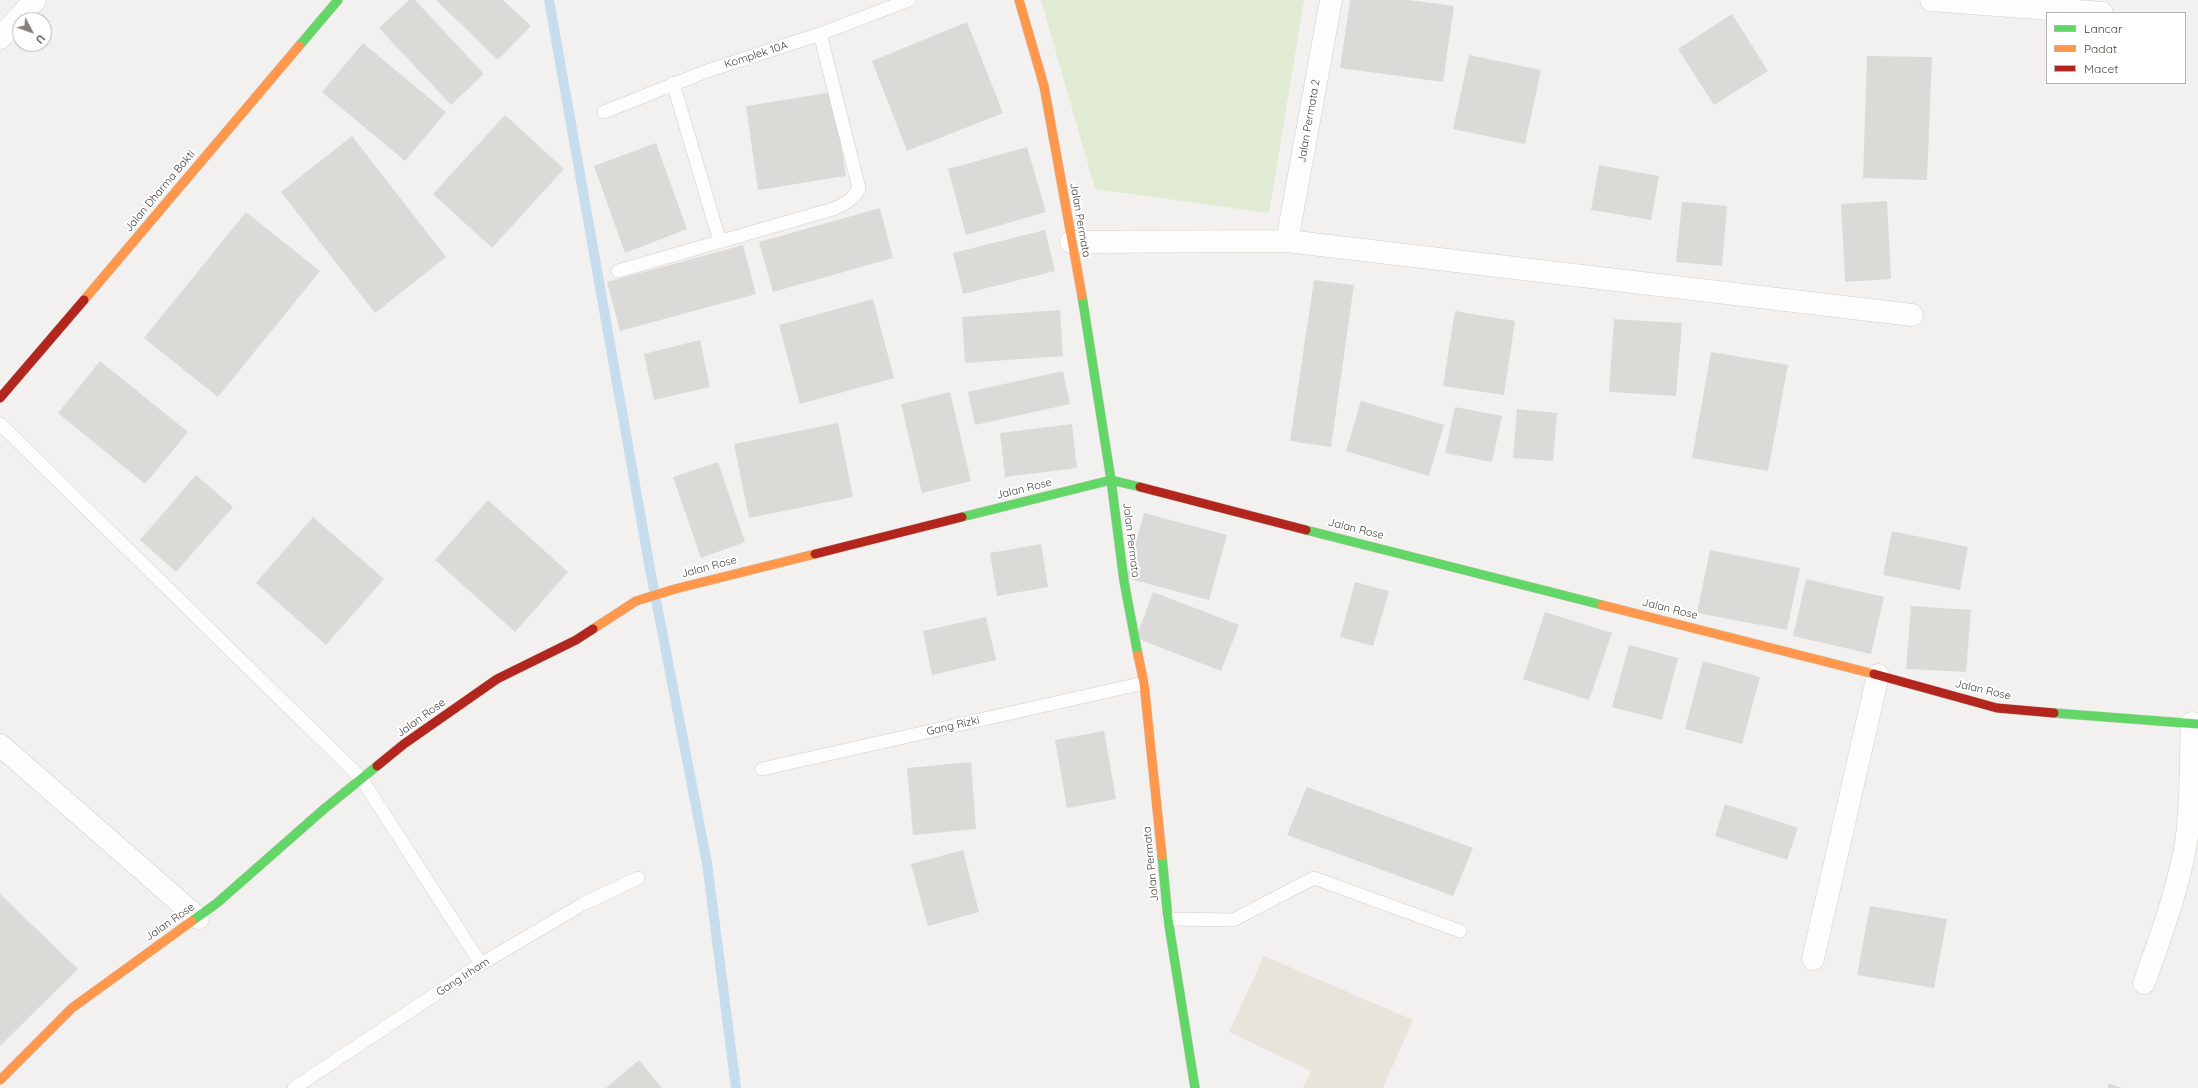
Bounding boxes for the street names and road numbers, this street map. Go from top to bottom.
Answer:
street label: Komplek 10A [723,39,789,71]
street label: Jalan Permata 2 [1295,78,1323,164]
street label: Jalan Dharma Bakti [122,148,198,234]
street label: Jalan Permata [1067,182,1093,258]
street label: Jalan Rose [995,476,1053,502]
street label: Jalan Permata [1120,502,1142,578]
street label: Jalan Rose [1327,516,1385,542]
street label: Jalan Rose [680,553,738,581]
street label: Jalan Rose [1641,596,1699,622]
street label: Jalan Rose [1954,677,2012,703]
street label: Jalan Rose [394,696,448,740]
street label: Gang Rizki [925,714,981,738]
street label: Jalan Permata [1140,826,1162,902]
street label: Jalan Rose [143,900,197,944]
street label: Gang Irham [434,955,492,999]

